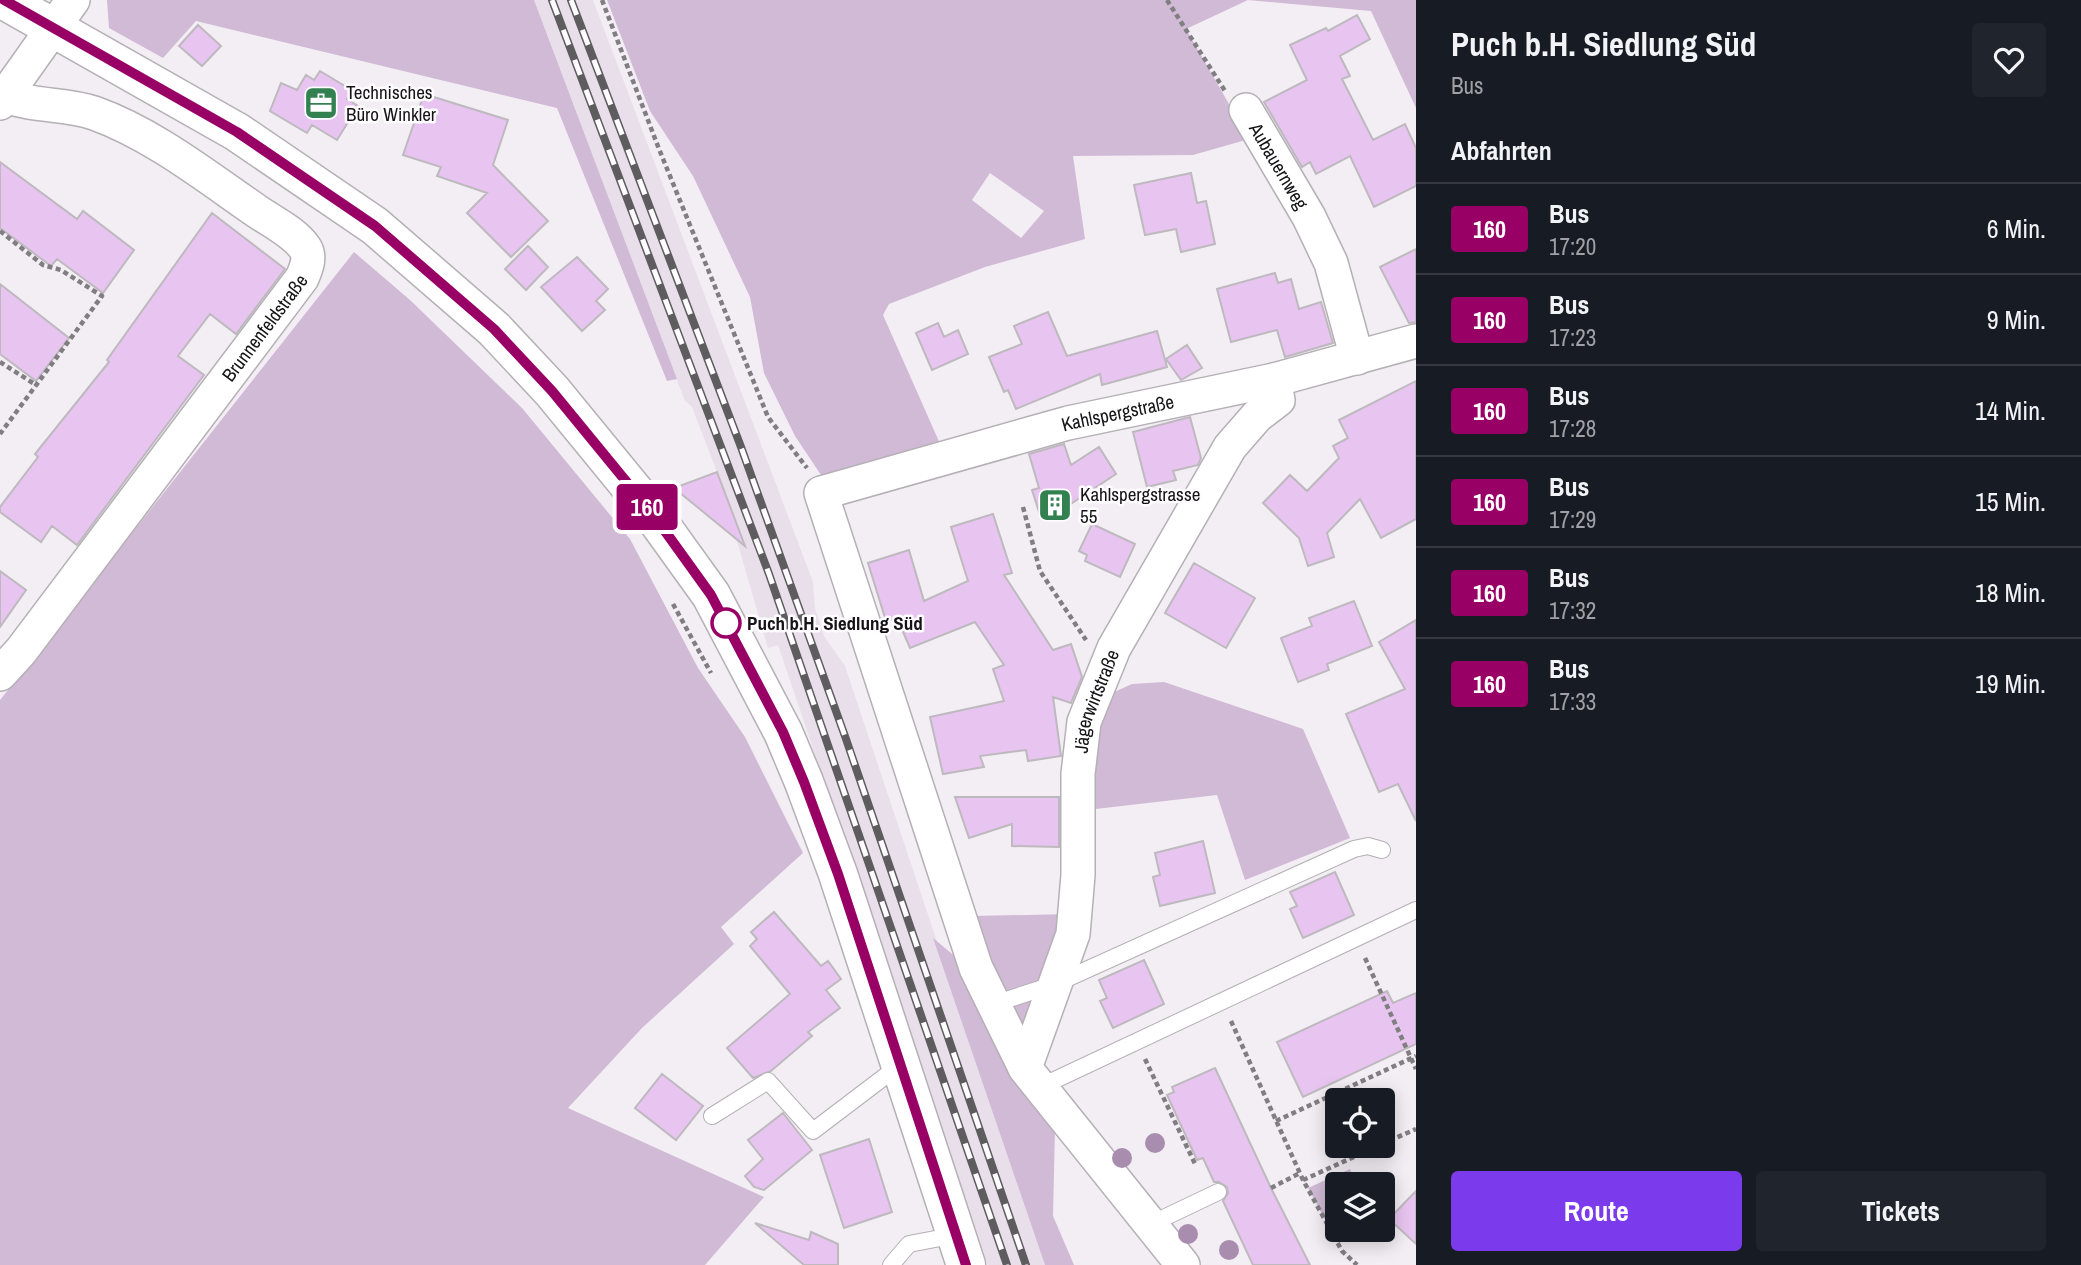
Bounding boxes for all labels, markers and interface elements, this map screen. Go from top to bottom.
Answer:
text: Puch b.H. Siedlung Süd [1451,22,1756,66]
button: heart [1972,23,2046,97]
text: Bus [1451,70,1484,101]
place label: Technisches Büro Winkler [346,79,437,127]
office icon: Technisches Büro Winkler [302,84,340,122]
street label: Aubauernweg [1243,117,1315,214]
text: Abfahrten [1451,133,1552,168]
text: Bus [1549,196,1589,231]
text: 6 Min. [1987,211,2046,246]
text: 160 [1473,213,1506,245]
text: 17:20 [1549,231,1596,262]
street label: Brunnenfeldstraße [216,269,314,387]
text: Bus [1549,287,1589,322]
text: 9 Min. [1987,302,2046,337]
text: 160 [1473,304,1506,336]
text: 17:23 [1549,322,1596,353]
text: Bus [1549,378,1589,413]
street label: Kahlspergstraße [1058,388,1176,437]
text: 14 Min. [1975,393,2046,428]
text: 160 [1473,395,1506,427]
text: 17:28 [1549,413,1596,444]
text: Bus [1549,469,1589,504]
place label: Kahlspergstrasse 55 [1080,481,1200,529]
line badge: 160 [607,484,687,530]
text: 15 Min. [1975,484,2046,519]
building icon: Kahlspergstrasse 55 [1036,486,1074,524]
text: 160 [1473,486,1506,518]
text: 160 [631,491,663,523]
text: 17:29 [1549,504,1596,535]
text: Bus [1549,560,1589,595]
text: 18 Min. [1975,575,2046,610]
text: 160 [1473,577,1506,609]
text: 17:32 [1549,595,1596,626]
marker: Puch b.H. Siedlung Süd [711,608,741,638]
place label: Puch b.H. Siedlung Süd [747,610,923,636]
street label: Jägerwirtstraße [1068,646,1125,754]
text: Bus [1549,651,1589,686]
text: 19 Min. [1975,666,2046,701]
text: 160 [1473,668,1506,700]
text: 17:33 [1549,686,1596,717]
map controls [1325,1088,1395,1242]
button: locate [1325,1088,1395,1158]
button: Route [1451,1171,1742,1251]
button: Tickets [1756,1171,2046,1251]
button: layers [1325,1172,1395,1242]

